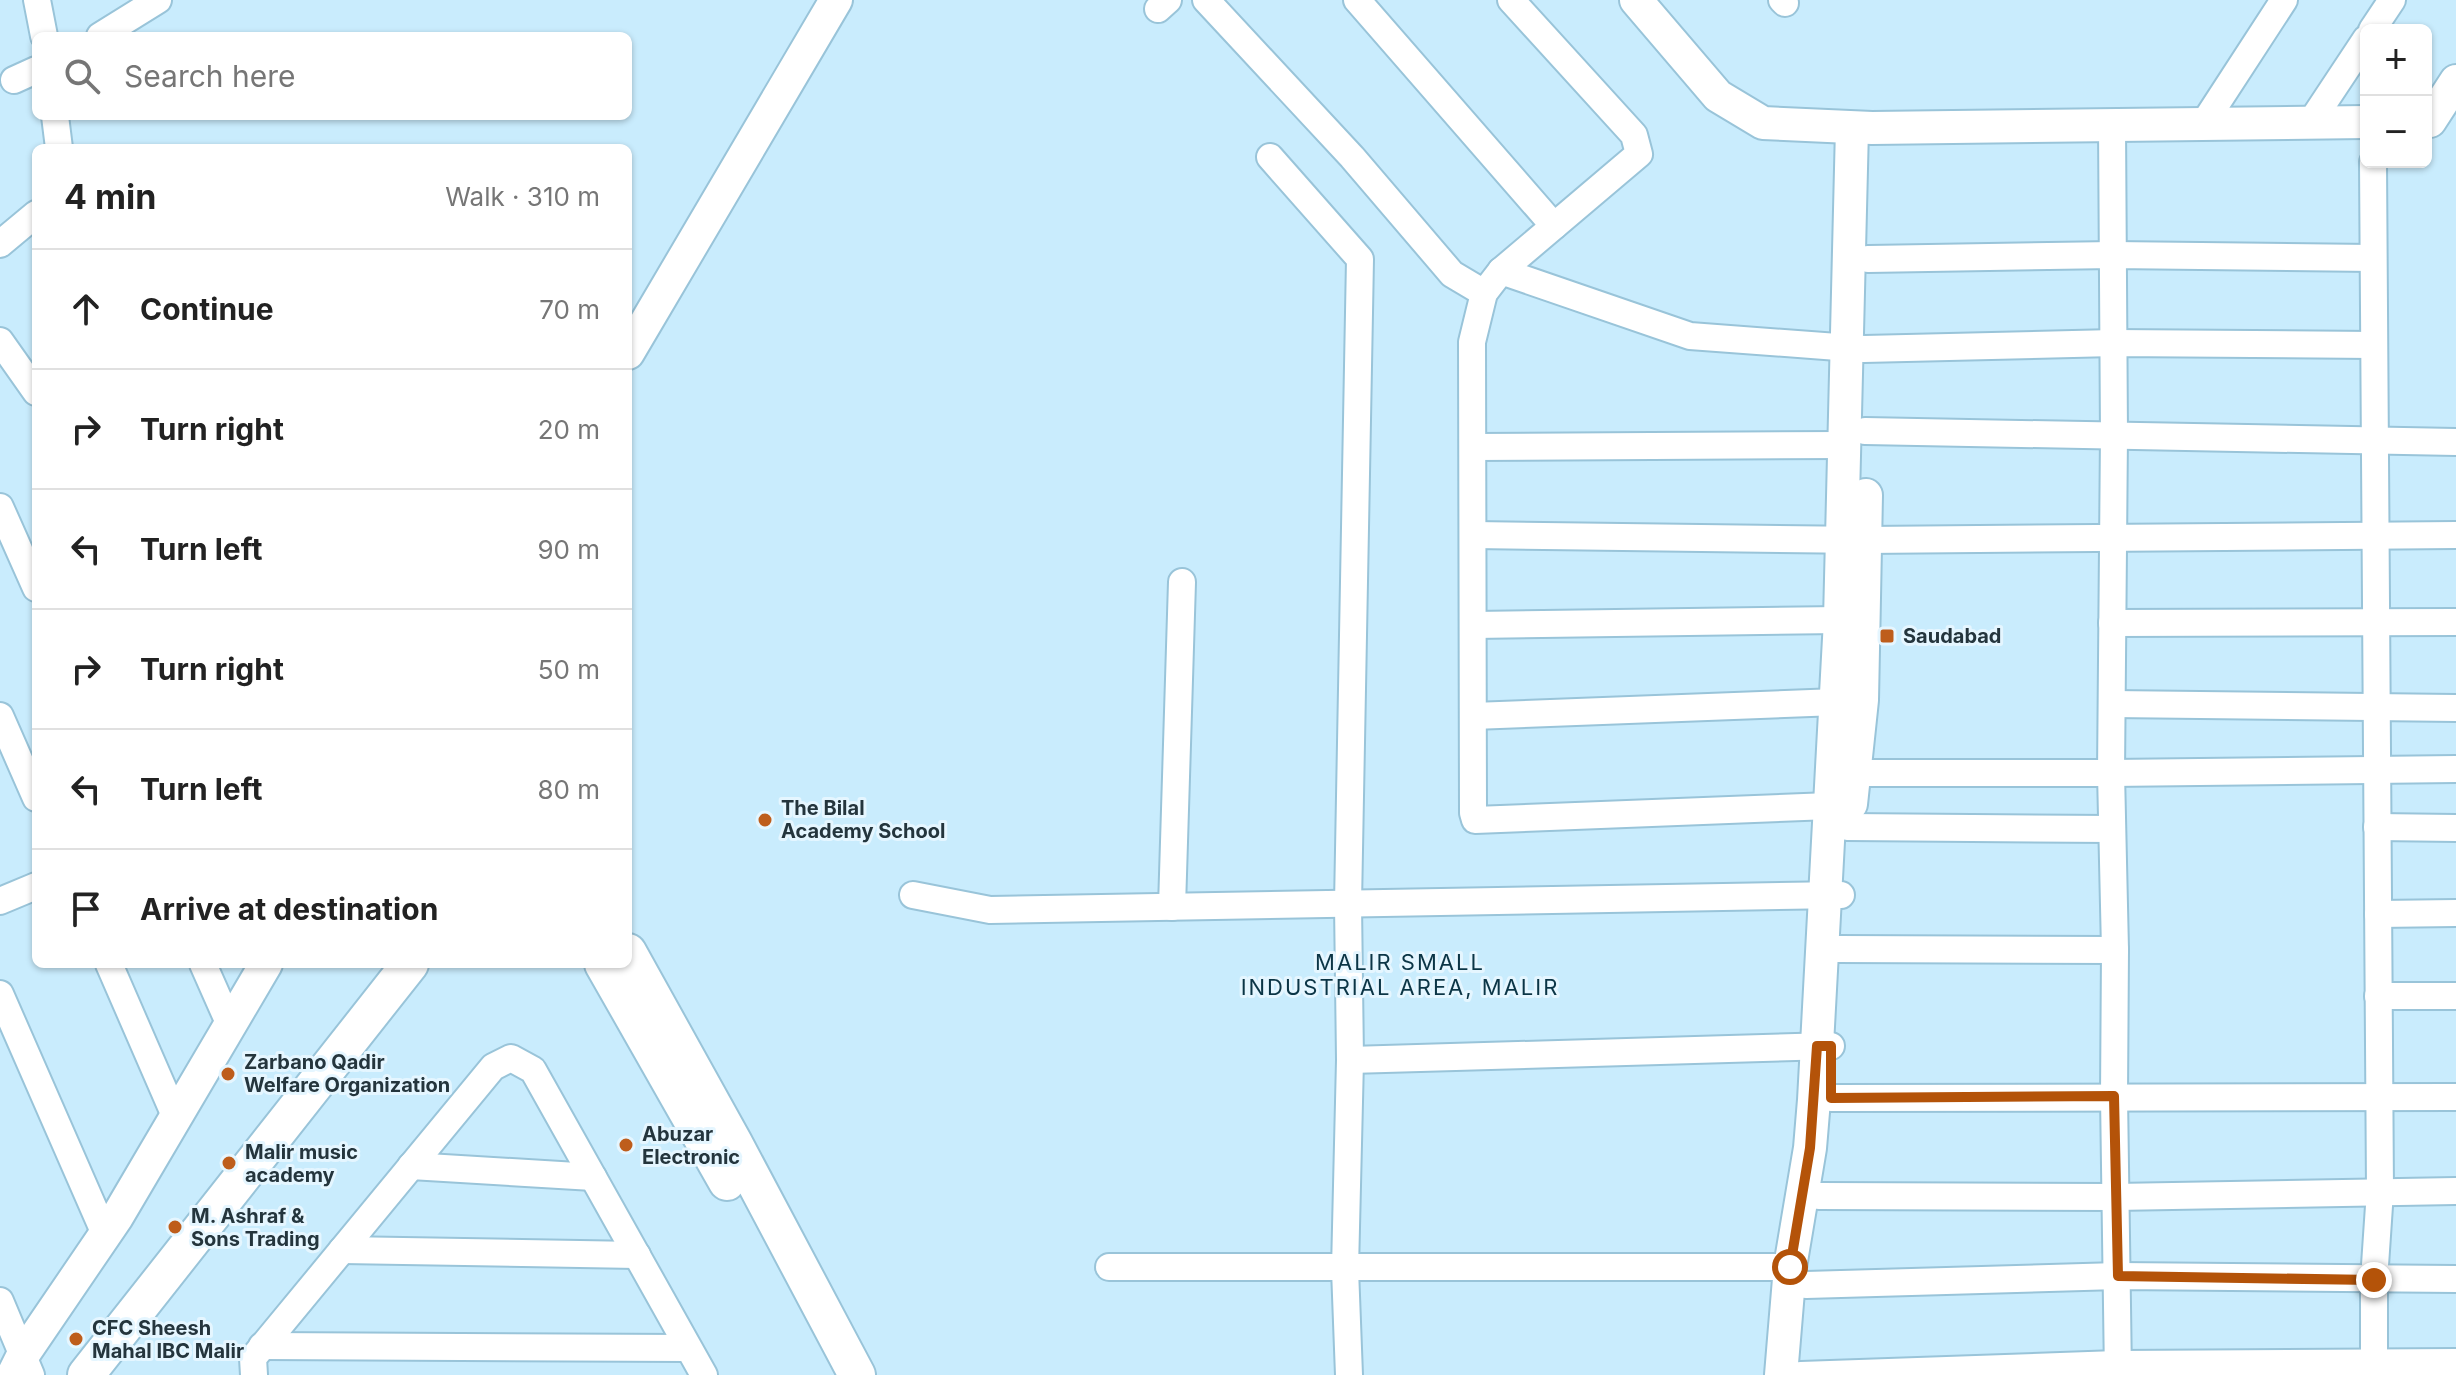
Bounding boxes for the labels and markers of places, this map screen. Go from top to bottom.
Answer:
place label: Saudabad [1903,624,2001,648]
marker: Saudabad [1878,627,1896,645]
place label: The Bilal Academy School [781,796,946,843]
marker: The Bilal Academy School [756,811,774,829]
place label: Zarbano Qadir Welfare Organization [244,1050,450,1097]
marker: Zarbano Qadir Welfare Organization [219,1065,237,1083]
place label: Abuzar Electronic [642,1122,740,1169]
marker: Abuzar Electronic [617,1136,635,1154]
place label: Malir music academy [245,1140,358,1187]
marker: Malir music academy [220,1154,238,1172]
place label: M. Ashraf & Sons Trading [191,1204,320,1251]
marker: M. Ashraf & Sons Trading [166,1218,184,1236]
place label: CFC Sheesh Mahal IBC Malir [92,1316,244,1363]
marker: CFC Sheesh Mahal IBC Malir [67,1330,85,1348]

